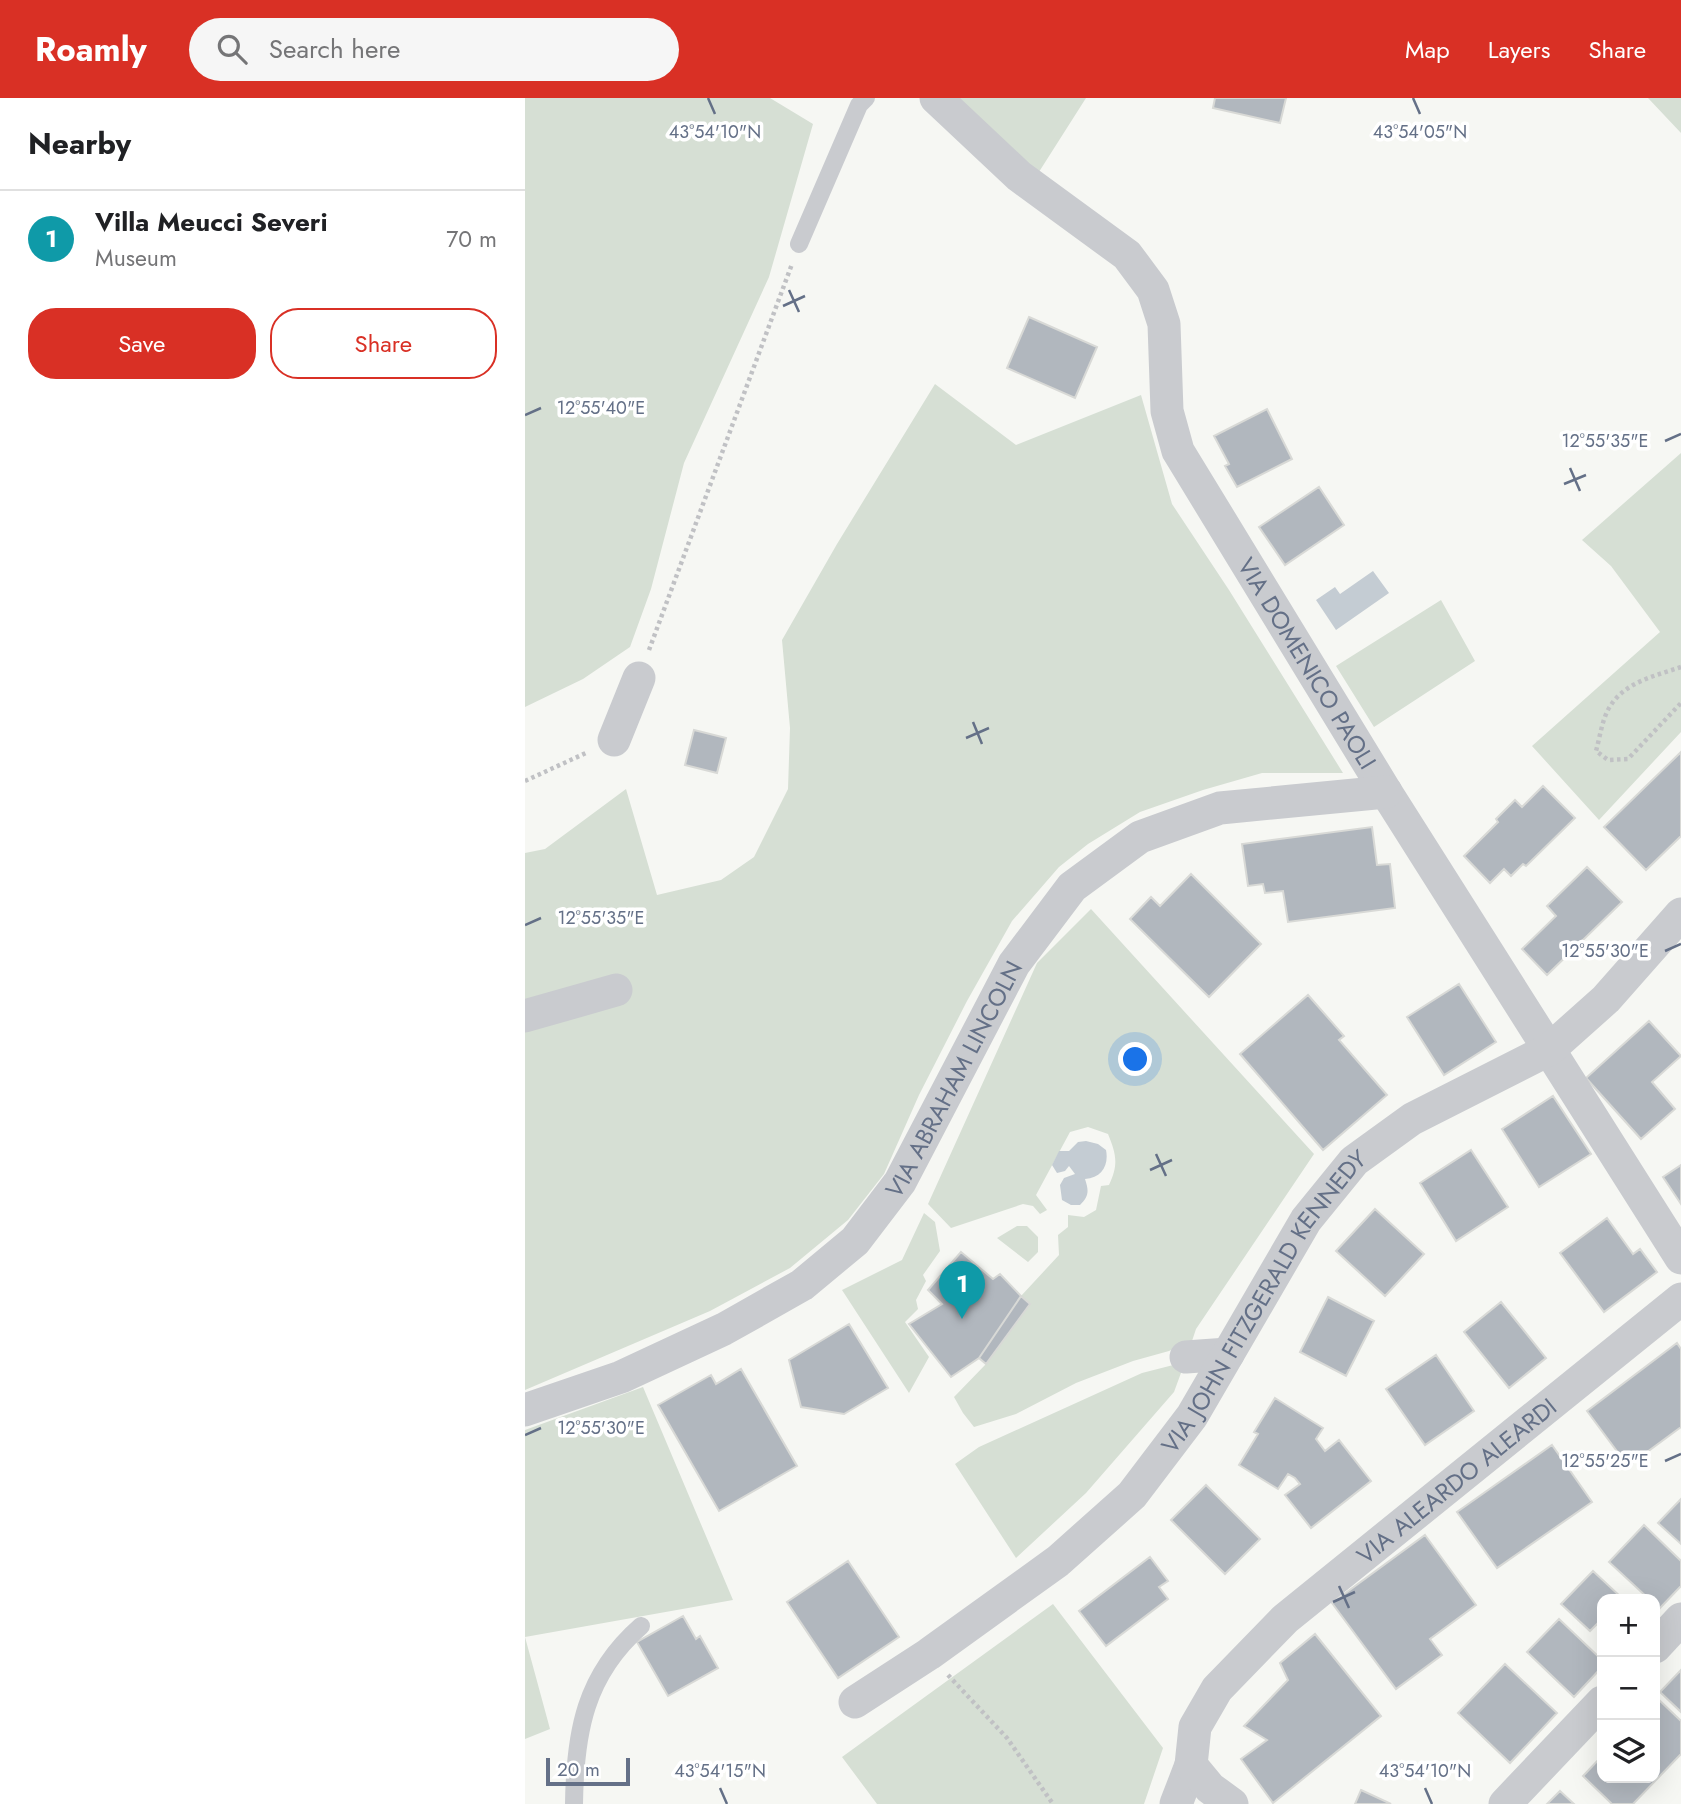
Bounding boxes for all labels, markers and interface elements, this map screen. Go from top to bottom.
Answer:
search box [189,18,679,81]
text: Roamly [35,26,147,73]
icon: search [213,30,251,68]
text: Search here [269,30,400,68]
text: Map [1405,32,1450,67]
text: Layers [1488,32,1550,67]
text: Share [1588,32,1646,67]
text: 43°54'10"N [669,119,761,145]
text: 43°54'05"N [1373,119,1467,145]
text: Nearby [28,122,131,165]
text: Villa Meucci Severi [95,203,328,241]
text: 1 [45,222,57,256]
text: 70 m [446,222,497,256]
text: Museum [95,241,177,275]
button: Save [28,308,256,379]
button: Share [270,308,497,379]
text: 12°55'40"E [557,395,645,421]
text: 12°55'35"E [1561,428,1649,454]
street label: VIA DOMENICO PAOLI [1229,551,1385,776]
text: 12°55'35"E [557,905,645,931]
text: 12°55'30"E [1561,938,1649,964]
street label: VIA ABRAHAM LINCOLN [877,954,1030,1205]
your location [1118,1042,1152,1076]
street label: VIA JOHN FITZGERALD KENNEDY [1152,1140,1373,1460]
pin: 1 [939,1261,985,1319]
street label: VIA ALEARDO ALEARDI [1349,1389,1564,1572]
text: 12°55'30"E [557,1415,645,1441]
text: 12°55'25"E [1561,1448,1649,1474]
map controls [1597,1594,1660,1783]
button: + [1597,1594,1660,1657]
button: − [1597,1657,1660,1720]
button: layers [1597,1720,1660,1783]
scale bar [546,1755,630,1787]
text: 20 m [557,1756,600,1783]
text: 43°54'15"N [674,1758,766,1784]
text: 43°54'10"N [1379,1758,1471,1784]

